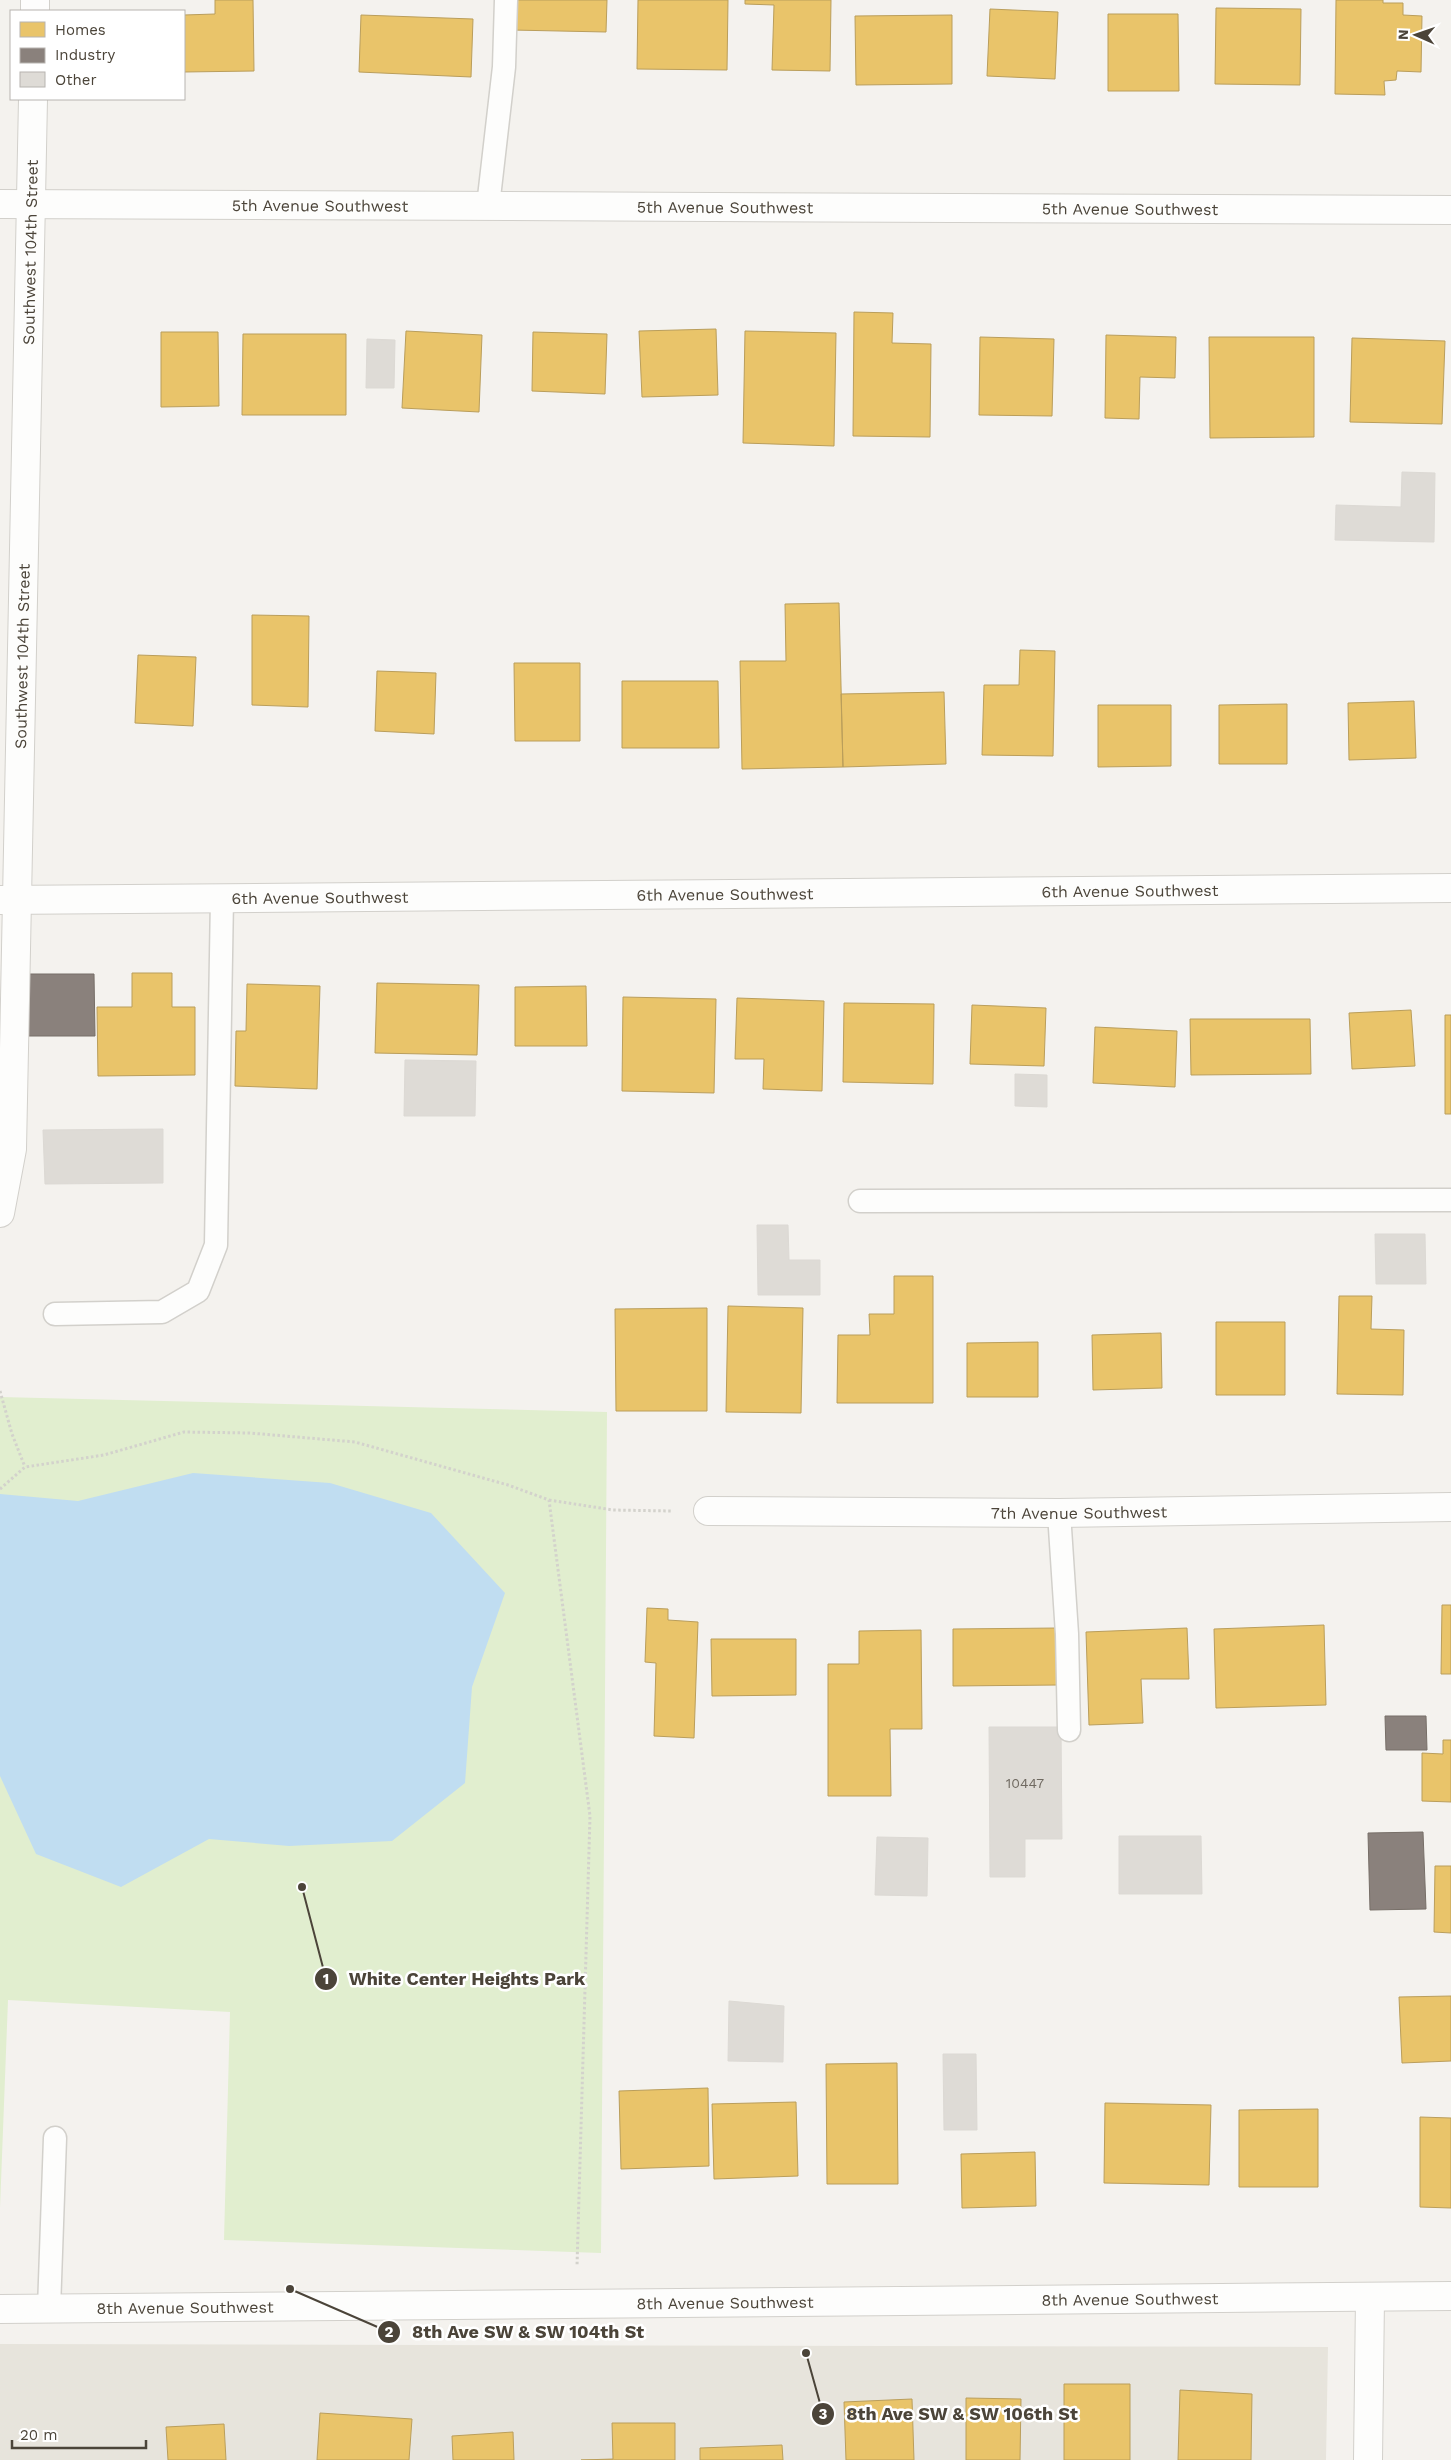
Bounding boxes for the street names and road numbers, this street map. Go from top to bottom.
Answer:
street label: Southwest 104th Street [19,159,42,345]
street label: 5th Avenue Southwest [232,196,409,216]
street label: 5th Avenue Southwest [637,198,814,217]
street label: 5th Avenue Southwest [1042,199,1219,219]
street label: Southwest 104th Street [11,563,34,749]
street label: 6th Avenue Southwest [1041,881,1219,901]
street label: 6th Avenue Southwest [636,884,814,905]
street label: 6th Avenue Southwest [231,888,409,908]
street label: 7th Avenue Southwest [991,1502,1168,1523]
street label: 8th Avenue Southwest [1041,2289,1219,2310]
street label: 8th Avenue Southwest [636,2293,814,2313]
street label: 8th Avenue Southwest [96,2298,274,2318]

